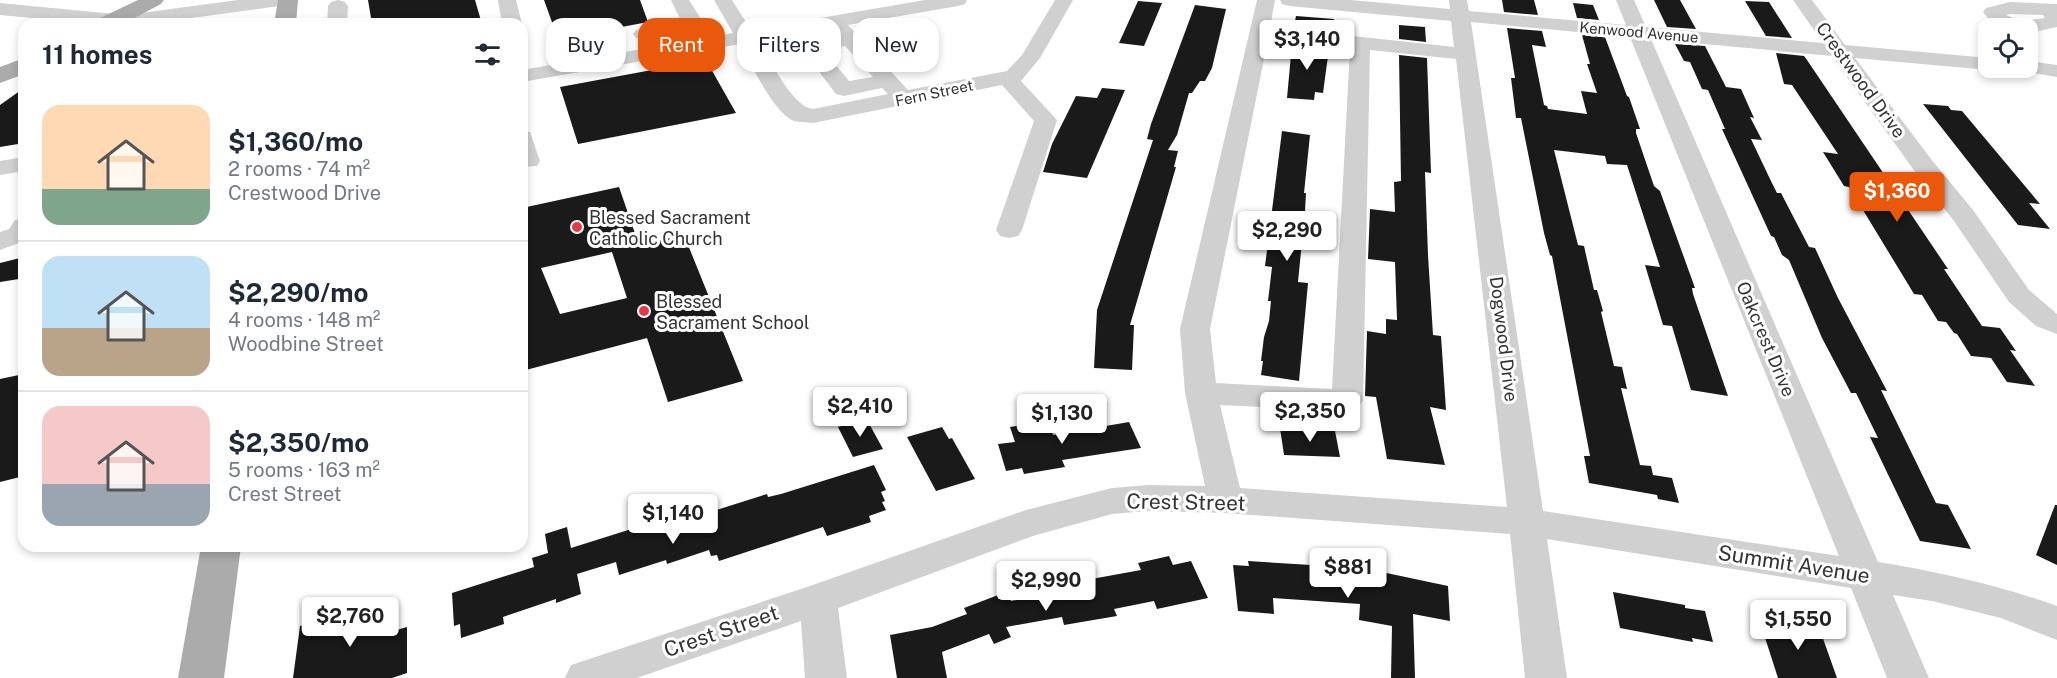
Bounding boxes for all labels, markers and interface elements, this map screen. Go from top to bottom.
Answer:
chip: Buy [546,18,626,72]
chip: Rent [638,18,725,72]
chip: Filters [737,18,841,72]
chip: New [853,18,939,72]
street label: Kenwood Avenue [1579,18,1699,46]
street label: Crestwood Drive [1812,18,1910,142]
map controls [1978,18,2038,78]
button: locate [1978,18,2038,78]
pin: $3,140 [1258,20,1356,71]
text: $3,140 [1273,27,1341,51]
icon: filters [471,38,504,71]
text: 11 homes [42,39,152,70]
street label: Fern Street [894,76,975,110]
text: $1,360/mo [228,126,363,157]
icon: home [90,129,162,201]
text: 2 rooms · 74 m² [228,157,370,181]
pin: $1,360 [1848,172,1946,223]
text: $1,360 [1864,179,1931,203]
text: Crestwood Drive [228,181,381,205]
place label: Blessed Sacrament Catholic Church [589,207,751,249]
pin: $2,290 [1238,211,1336,262]
text: $2,290 [1252,218,1322,242]
marker: Blessed Sacrament Catholic Church [570,220,584,234]
street label: Dogwood Drive [1486,275,1522,403]
text: $2,290/mo [228,277,368,308]
street label: Oakcrest Drive [1732,278,1800,400]
icon: home [90,280,162,352]
place label: Blessed Sacrament School [656,291,809,333]
marker: Blessed Sacrament School [637,304,651,318]
text: 4 rooms · 148 m² [228,308,380,332]
text: Woodbine Street [228,332,384,356]
pin: $2,410 [811,387,909,438]
pin: $2,350 [1261,392,1359,443]
text: $2,410 [827,394,893,418]
pin: $1,130 [1013,394,1111,445]
text: $2,350 [1274,399,1346,423]
text: $1,130 [1031,401,1093,425]
text: $2,350/mo [228,427,369,458]
icon: home [90,430,162,502]
text: 5 rooms · 163 m² [228,458,380,482]
text: Crest Street [228,482,342,506]
street label: Crest Street [1126,488,1246,516]
pin: $1,140 [624,494,722,545]
text: $1,140 [642,501,704,525]
street label: Summit Avenue [1716,540,1872,588]
pin: $881 [1312,548,1384,599]
text: $881 [1324,555,1372,579]
pin: $2,990 [997,561,1095,612]
text: $2,990 [1011,568,1081,592]
pin: $2,760 [301,597,399,648]
street label: Crest Street [661,600,781,662]
pin: $1,550 [1749,600,1847,651]
text: $2,760 [316,604,384,628]
text: $1,550 [1764,607,1832,631]

